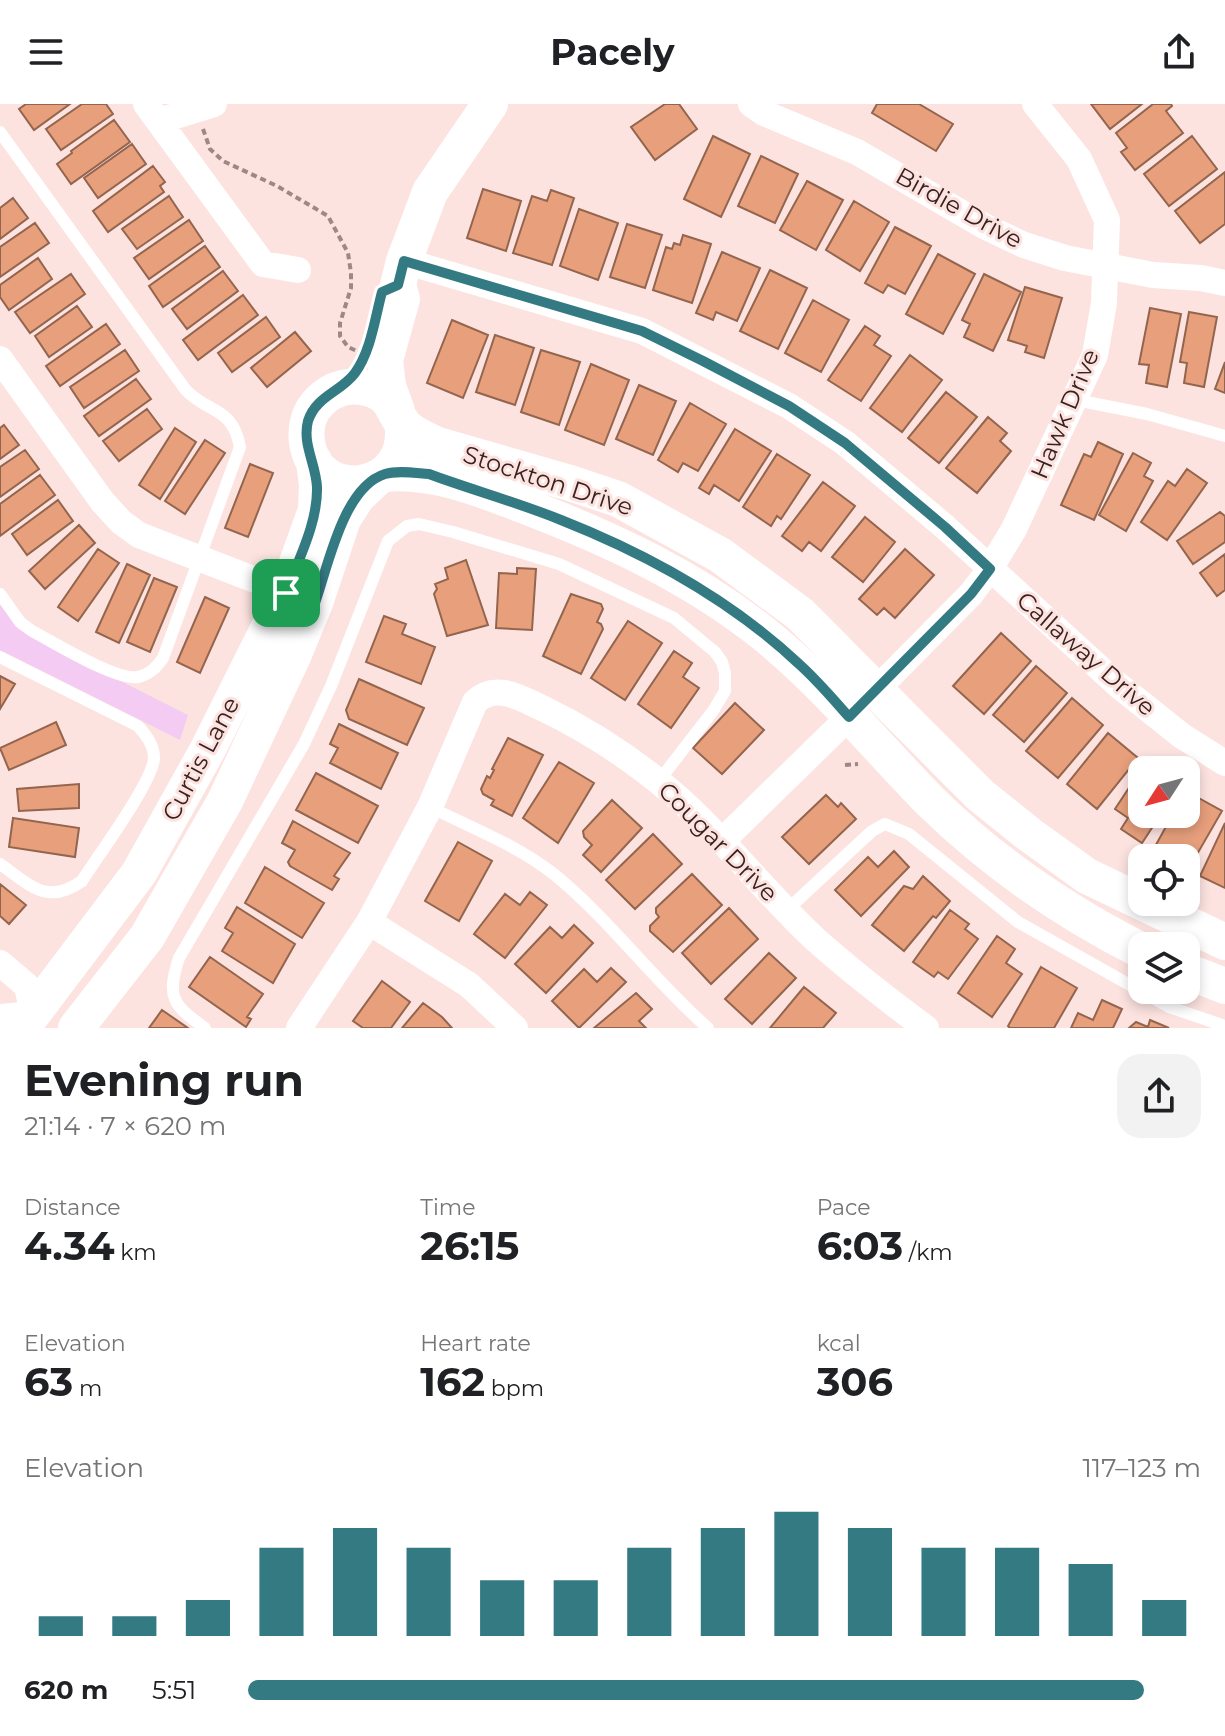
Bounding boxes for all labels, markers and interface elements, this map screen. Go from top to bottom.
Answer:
icon: menu [24,30,68,74]
text: Pacely [550,30,675,74]
icon: share [1157,30,1201,74]
street label: Birdie Drive [891,161,1028,254]
street label: Hawk Drive [1024,345,1105,483]
street label: Stockton Drive [460,439,637,522]
pin [252,559,320,627]
icon: arrive [264,571,308,615]
street label: Callaway Drive [1011,585,1162,722]
street label: Curtis Lane [156,692,245,826]
north arrow [1128,756,1200,828]
map controls [1128,756,1200,1004]
street label: Cougar Drive [653,776,784,907]
button: locate [1128,844,1200,916]
button: layers [1128,932,1200,1004]
text: Evening run [24,1053,304,1107]
button: share [1117,1054,1201,1138]
text: 21:14 · 7 × 620 m [24,1110,226,1142]
text: Distance [24,1194,121,1221]
text: Time [420,1194,476,1221]
text: Pace [817,1194,871,1221]
text: 4.34 [24,1221,114,1270]
text: 26:15 [420,1221,519,1270]
text: 6:03 [817,1221,903,1270]
text: km [114,1239,157,1266]
text: /km [903,1239,953,1266]
text: Elevation [24,1330,126,1357]
text: Heart rate [420,1330,531,1357]
text: kcal [817,1330,861,1357]
text: 63 [24,1357,73,1406]
text: 162 [420,1357,485,1406]
text: 306 [817,1357,893,1406]
text: m [73,1375,102,1402]
text: bpm [485,1375,544,1402]
text: Elevation [24,1452,144,1484]
text: 117–123 m [1082,1452,1201,1484]
text: 620 m [24,1674,108,1706]
text: 5:51 [152,1674,196,1706]

